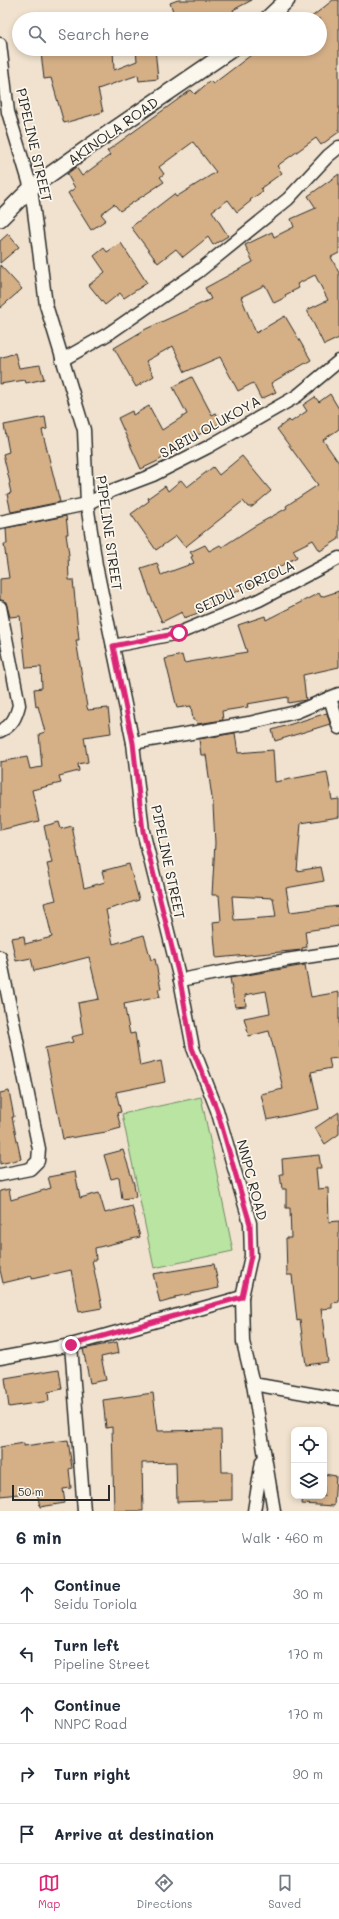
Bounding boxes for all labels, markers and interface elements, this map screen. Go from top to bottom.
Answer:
search box [12,12,327,56]
icon: search [26,23,48,45]
text: Search here [58,24,149,44]
street label: PIPELINE STREET [12,86,57,204]
street label: AKINOLA ROAD [64,92,162,169]
street label: SABIU OLUKOYA [156,391,264,462]
street label: PIPELINE STREET [92,474,127,592]
street label: SEIDU TORIOLA [192,555,298,618]
route start [170,624,188,642]
street label: PIPELINE STREET [147,803,190,921]
street label: NNPC ROAD [233,1137,272,1222]
route end [62,1336,80,1354]
map controls [291,1427,327,1499]
button: locate [291,1427,327,1463]
button: layers [291,1463,327,1499]
scale bar [12,1483,110,1502]
text: 50 m [18,1484,44,1499]
text: 6 min [16,1526,61,1548]
text: Walk · 460 m [241,1529,323,1546]
text: Continue [54,1575,121,1595]
icon: ahead [16,1583,38,1605]
text: 30 m [293,1585,323,1602]
text: Seidu Toriola [54,1595,137,1612]
text: Turn left [54,1635,119,1655]
icon: left [16,1643,38,1665]
text: 170 m [287,1645,323,1662]
text: Pipeline Street [54,1655,150,1672]
text: Continue [54,1695,121,1715]
icon: ahead [16,1703,38,1725]
text: 170 m [287,1705,323,1722]
text: NNPC Road [54,1715,127,1732]
icon: right [16,1763,38,1785]
text: Turn right [54,1764,131,1784]
text: 90 m [293,1765,323,1782]
icon: arrive [16,1823,38,1845]
text: Arrive at destination [54,1824,214,1844]
tab: Map [38,1872,60,1911]
tab: Directions [136,1872,192,1911]
tab: Saved [268,1872,301,1911]

